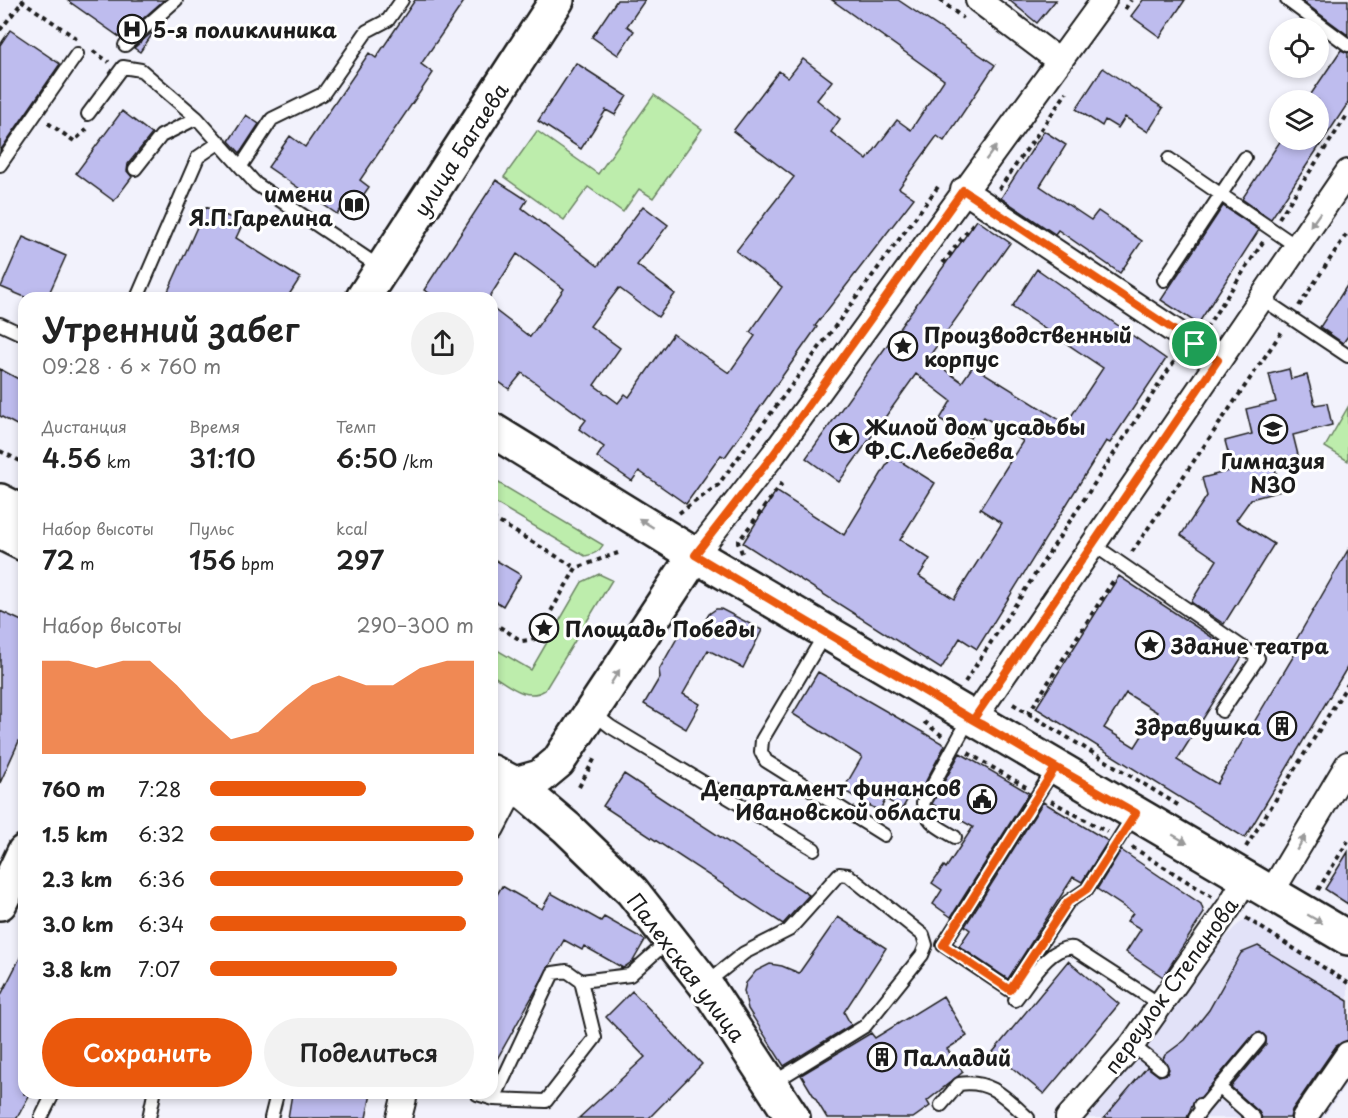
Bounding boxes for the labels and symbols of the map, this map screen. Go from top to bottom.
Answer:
hospital icon: 5-я поликлиника [116,13,148,45]
place label: 5-я поликлиника [153,13,337,45]
street label: улица Багаева [405,76,515,222]
one-way arrow [985,145,997,161]
place label: имени Я.П.Гарелина [189,177,333,233]
library icon: имени Я.П.Гарелина [338,189,370,221]
one-way arrow [1309,211,1321,227]
place label: Производственный корпус [924,318,1132,374]
pin [1169,318,1220,369]
place icon: Производственный корпус [887,330,919,362]
place label: Жилой дом усадьбы Ф.С.Лебедева [864,410,1086,466]
school or university icon: Гимназия N30 [1257,413,1289,445]
place icon: Жилой дом усадьбы Ф.С.Лебедева [828,422,860,454]
place label: Гимназия N30 [1221,444,1325,500]
one-way arrow [638,518,654,529]
place icon: Площадь Победы [528,612,560,644]
place label: Площадь Победы [565,612,755,644]
place icon: Здание театра [1134,629,1166,661]
place label: Здание театра [1170,629,1329,661]
one-way arrow [609,669,620,686]
place label: Здравушка [1134,710,1261,742]
building icon: Здравушка [1266,710,1298,742]
place label: Департамент финансов Ивановской области [701,771,961,827]
public building icon: Департамент финансов Ивановской области [966,783,998,815]
one-way arrow [1172,834,1188,845]
one-way arrow [1295,835,1306,851]
street label: Палехская улица [620,886,754,1049]
street label: переулок Степанова [1095,890,1245,1080]
one-way arrow [1306,913,1323,923]
building icon: Палладий [866,1041,898,1073]
place label: Палладий [903,1041,1011,1073]

